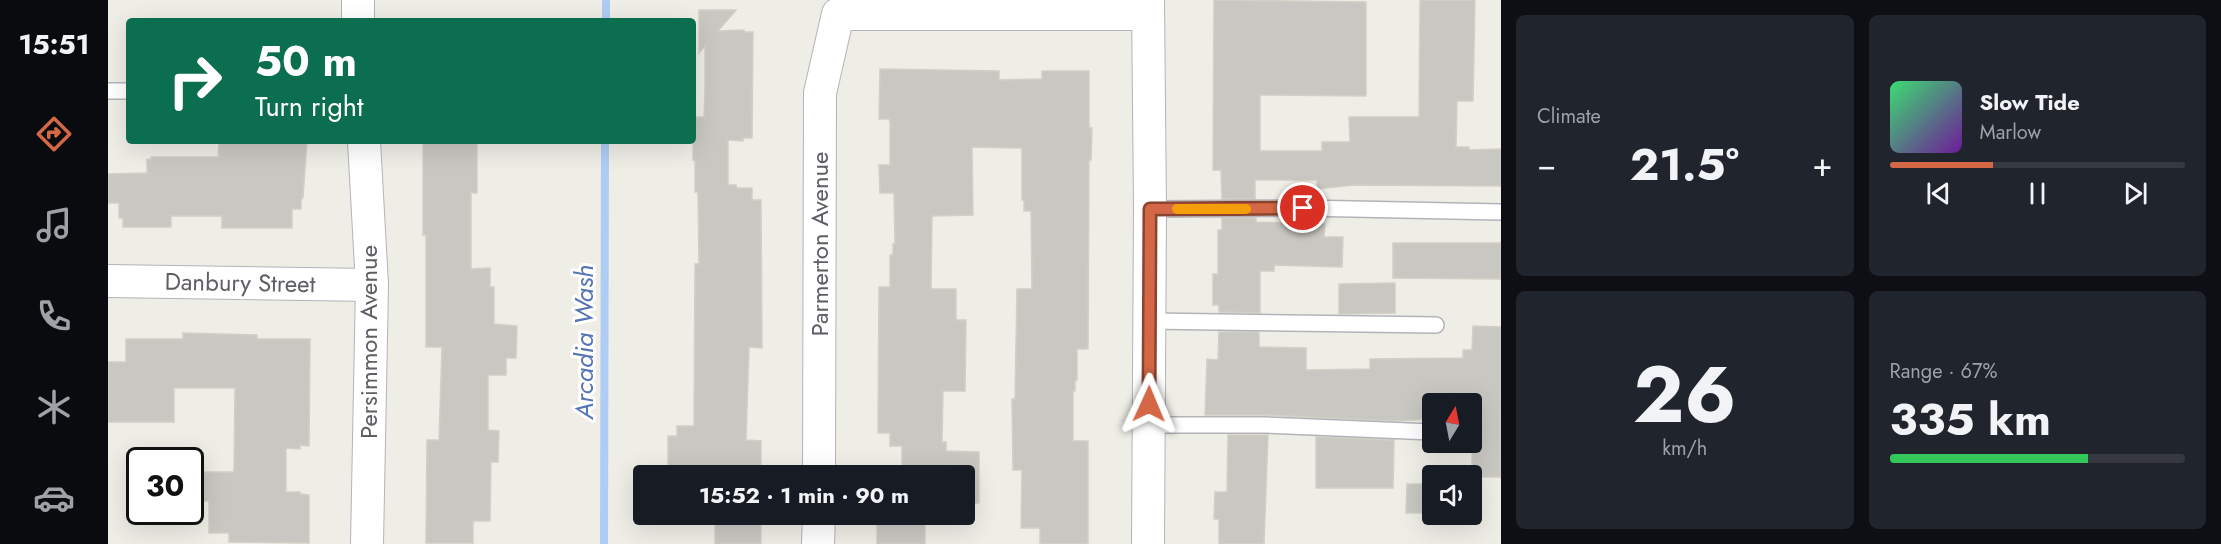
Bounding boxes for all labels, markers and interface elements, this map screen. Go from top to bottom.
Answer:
text: 15:51 [18,25,90,64]
text: 50 m [255,31,357,92]
icon: right [156,42,234,120]
text: Slow Tide [1980,86,2080,118]
text: Turn right [255,87,363,126]
text: Climate [1537,102,1601,131]
icon: directions [33,113,75,155]
text: Marlow [1980,118,2041,147]
text: 21.5° [1630,132,1739,197]
text: − [1537,141,1556,188]
text: + [1812,141,1833,188]
street label: Parmerton Avenue [802,152,837,336]
icon: previous [1922,177,1955,210]
icon: pause [2021,177,2054,210]
icon: next [2119,177,2152,210]
pin [1277,182,1328,233]
icon: arrive [1286,191,1319,224]
icon: music [33,204,75,246]
street label: Persimmon Avenue [351,245,386,439]
street label: Danbury Street [164,264,316,301]
water label: Arcadia Wash [565,265,603,420]
icon: phone [33,295,75,337]
text: 26 [1633,339,1736,451]
text: Range · 67% [1890,357,1998,386]
position arrow [1117,372,1181,436]
icon: climate [33,386,75,428]
text: 335 km [1890,387,2051,452]
north arrow [1422,393,1482,453]
map controls [1422,393,1482,525]
text: km/h [1662,434,1707,463]
speed limit sign: 30 [126,447,204,525]
button: sound [1422,465,1482,525]
icon: car [33,477,75,519]
text: 15:52 · 1 min · 90 m [699,479,909,511]

